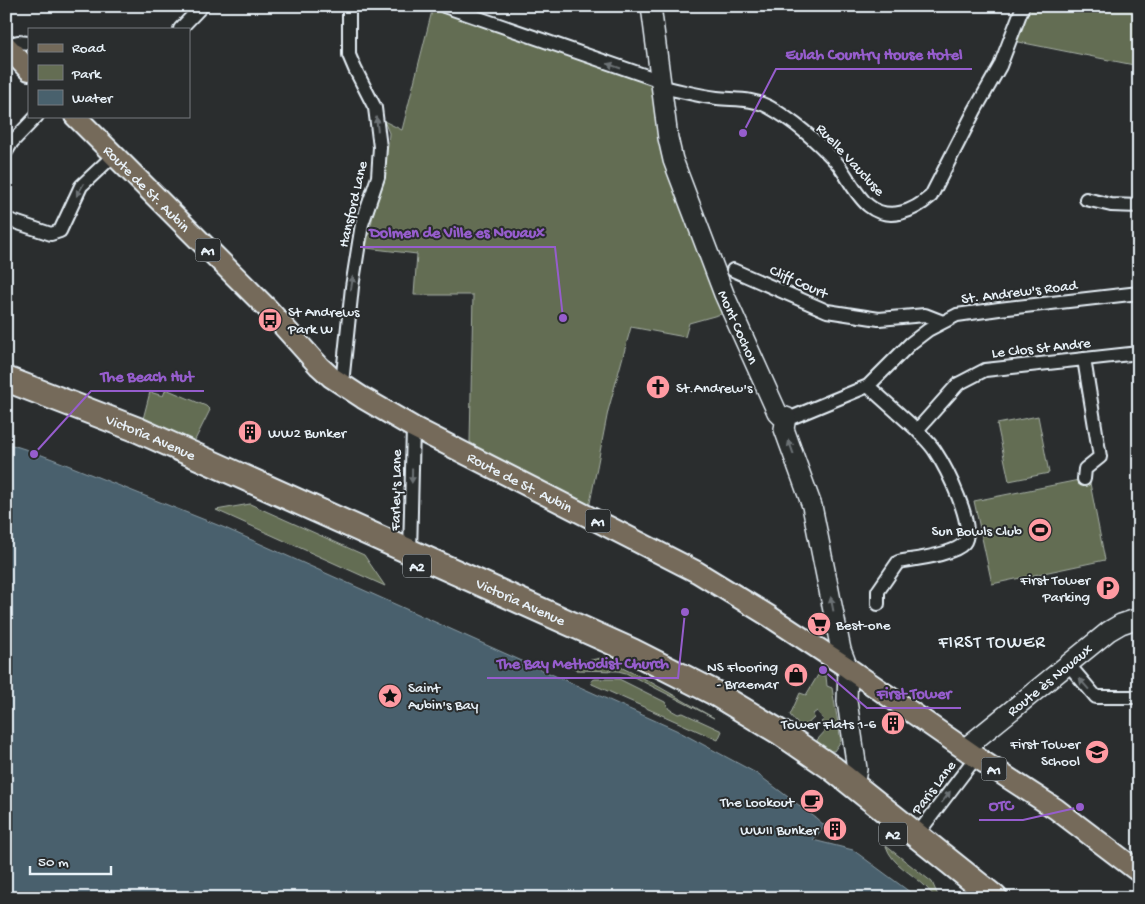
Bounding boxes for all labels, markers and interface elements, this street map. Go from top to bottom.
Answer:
legend [28,28,190,118]
callout: Eulah Country House Hotel [776,38,972,69]
text: Road [72,40,106,58]
text: Eulah Country House Hotel [786,47,963,66]
one-way arrow [607,61,622,69]
text: Park [71,66,102,84]
text: Water [72,90,114,108]
one-way arrow [373,116,381,132]
street label: Ruelle Vaucluse [811,120,888,201]
street label: Route de St. Aubin [98,142,193,237]
street label: Hansford Lane [335,159,373,249]
one-way arrow [76,184,85,197]
callout: Dolmen de Ville es Nouaux [360,216,555,247]
text: Dolmen de Ville es Nouaux [367,225,545,244]
road number: A1 [196,238,220,262]
street label: Cliff Court [766,262,832,304]
one-way arrow [349,275,357,291]
street label: St. Andrew's Road [960,277,1079,309]
street label: Mont Cochon [713,288,761,367]
place label: St Andrews Park W [287,304,360,339]
bus stop icon: St Andrews Park W [257,307,283,333]
street label: Le Clos St Andre [991,335,1092,363]
callout: The Beach Hut [91,360,204,391]
text: The Beach Hut [98,369,195,388]
church icon: St.Andrew's [645,374,671,400]
place label: St.Andrew's [676,380,753,398]
street label: Victoria Avenue [102,411,198,466]
building icon: WW2 Bunker [237,419,263,445]
place label: WW2 Bunker [268,425,348,443]
one-way arrow [787,439,795,454]
street label: Farley's Lane [387,449,407,532]
street label: Route de St. Aubin [463,449,575,518]
one-way arrow [408,468,416,484]
road number: A1 [586,510,610,532]
sports icon: Sun Bowls Club [1027,517,1053,543]
place label: Sun Bowls Club [931,523,1022,541]
road number: A2 [403,554,431,578]
place label: First Tower Parking [1019,572,1092,607]
street label: Victoria Avenue [472,575,568,631]
parking icon: First Tower Parking [1095,575,1121,601]
one-way arrow [828,596,836,611]
supermarket icon: Best-one [806,611,832,637]
place label: Best-one [835,617,891,635]
district label: FIRST TOWER [937,633,1046,654]
street label: Route ès Nouaux [1004,641,1097,721]
callout: The Bay Methodist Church [487,647,678,678]
text: The Bay Methodist Church [495,656,669,675]
place label: NS Flooring - Braemar [707,659,780,694]
shop icon: NS Flooring - Braemar [783,662,809,688]
callout: First Tower [867,677,961,708]
one-way arrow [1079,677,1090,690]
place label: Saint Aubin's Bay [408,680,479,715]
place icon: Saint Aubin's Bay [377,683,403,709]
text: First Tower [876,686,953,705]
building icon: Tower Flats 1-6 [880,710,906,736]
place label: Tower Flats 1-6 [780,716,876,734]
place label: First Tower School [1009,736,1082,771]
school or university icon: First Tower School [1084,739,1110,765]
street label: Paris Lane [908,757,961,820]
road number: A1 [982,758,1006,781]
cafe icon: The Lookout [799,788,825,814]
callout: OTC [979,789,1023,820]
one-way arrow [940,791,951,804]
place label: The Lookout [719,794,796,812]
text: OTC [989,798,1015,817]
building icon: WWII Bunker [822,816,848,842]
place label: WWII Bunker [740,822,820,840]
road number: A2 [879,822,907,846]
scale bar [30,844,111,876]
text: 50 m [38,854,69,872]

